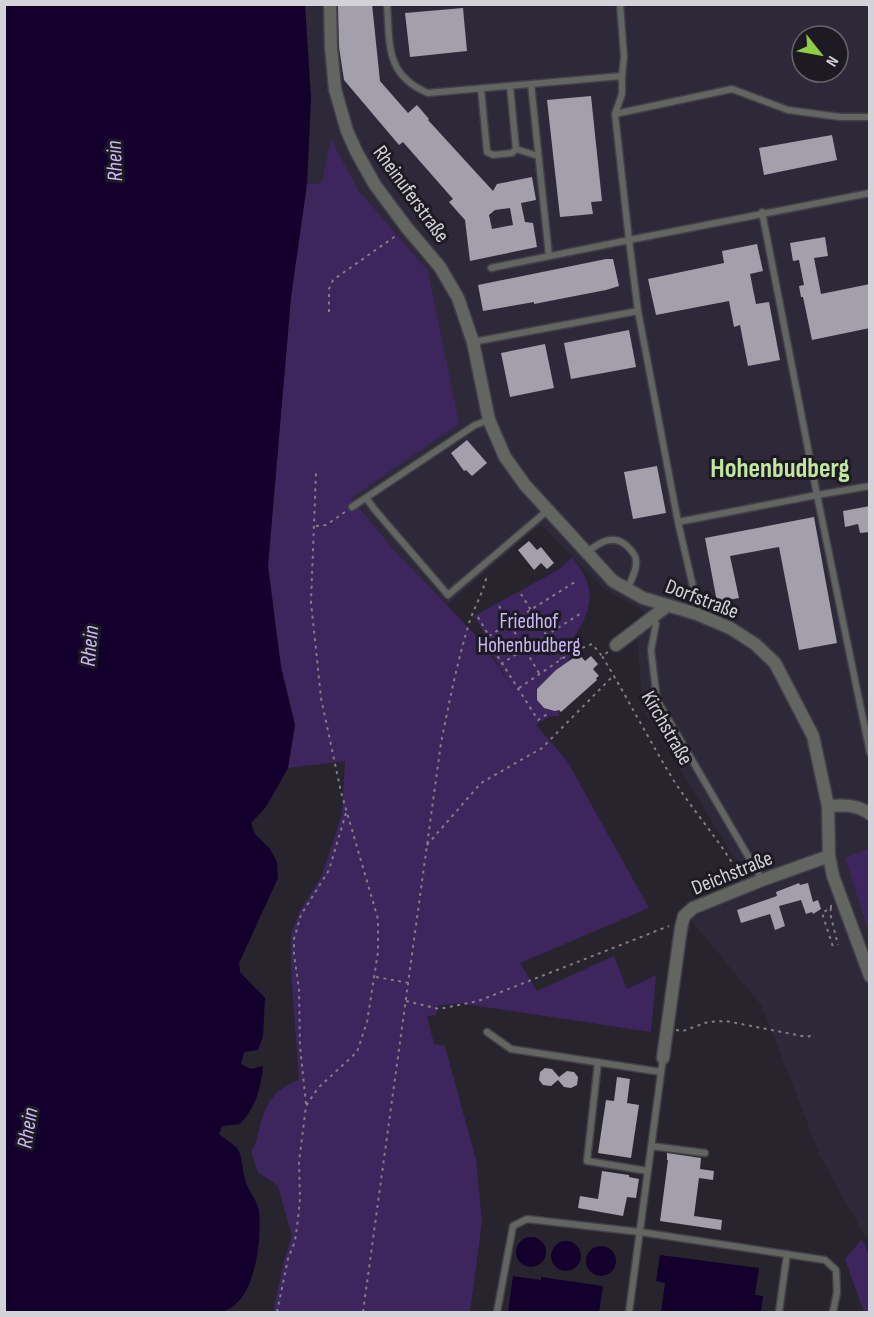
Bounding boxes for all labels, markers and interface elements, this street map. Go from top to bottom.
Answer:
north arrow [790,24,850,84]
text: N [821,52,842,70]
water label: Rhein [101,140,129,182]
street label: Rheinuferstraße [368,141,454,247]
district label: Hohenbudberg [710,453,850,485]
street label: Dorfstraße [662,574,742,624]
park label: Friedhof Hohenbudberg [477,609,581,658]
water label: Rhein [75,624,105,668]
street label: Kirchstraße [636,686,698,770]
street label: Deichstraße [688,845,776,901]
water label: Rhein [11,1106,45,1150]

